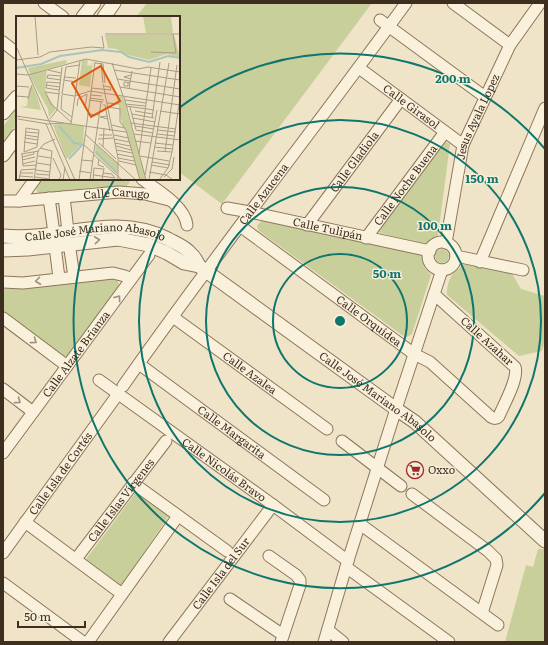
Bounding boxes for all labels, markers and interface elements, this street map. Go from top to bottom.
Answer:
inset map [16,16,180,180]
text: 200 m [435,69,471,87]
street label: Jesus Ayala Lopez [452,70,503,161]
street label: Calle Girasol [380,80,444,132]
street label: Calle Gladiola [325,127,382,195]
street label: Calle Noche Buena [369,141,440,228]
street label: Calle Azucena [234,159,291,228]
text: 150 m [465,169,499,187]
street label: Calle Carugo [83,183,152,202]
street label: Calle Tulipán [292,213,364,243]
text: 100 m [418,216,452,234]
street label: Calle José Mariano Abasolo [24,218,169,244]
one-way arrow [94,236,100,245]
text: 50 m [373,264,401,282]
one-way arrow [35,276,41,285]
street label: Calle Orquídea [333,291,406,349]
one-way arrow [113,295,120,302]
street label: Calle Alzate Brianza [38,307,113,400]
street label: Calle Azahar [458,312,518,369]
centre of rings [333,314,347,328]
one-way arrow [30,337,37,344]
street label: Calle Azalea [220,347,281,397]
street label: Calle José Mariano Abasolo [316,347,440,445]
one-way arrow [14,396,21,404]
street label: Calle Margarita [195,401,270,462]
street label: Calle Isla de Cortés [24,428,95,518]
street label: Calle Nicolás Bravo [179,433,270,505]
street label: Calle Islas Vírgenes [83,455,157,545]
supermarket icon: Oxxo [405,460,425,480]
place label: Oxxo [428,461,455,477]
street label: Calle Isla del Sur [188,533,253,612]
scale bar [18,603,85,629]
text: 50 m [24,607,51,625]

